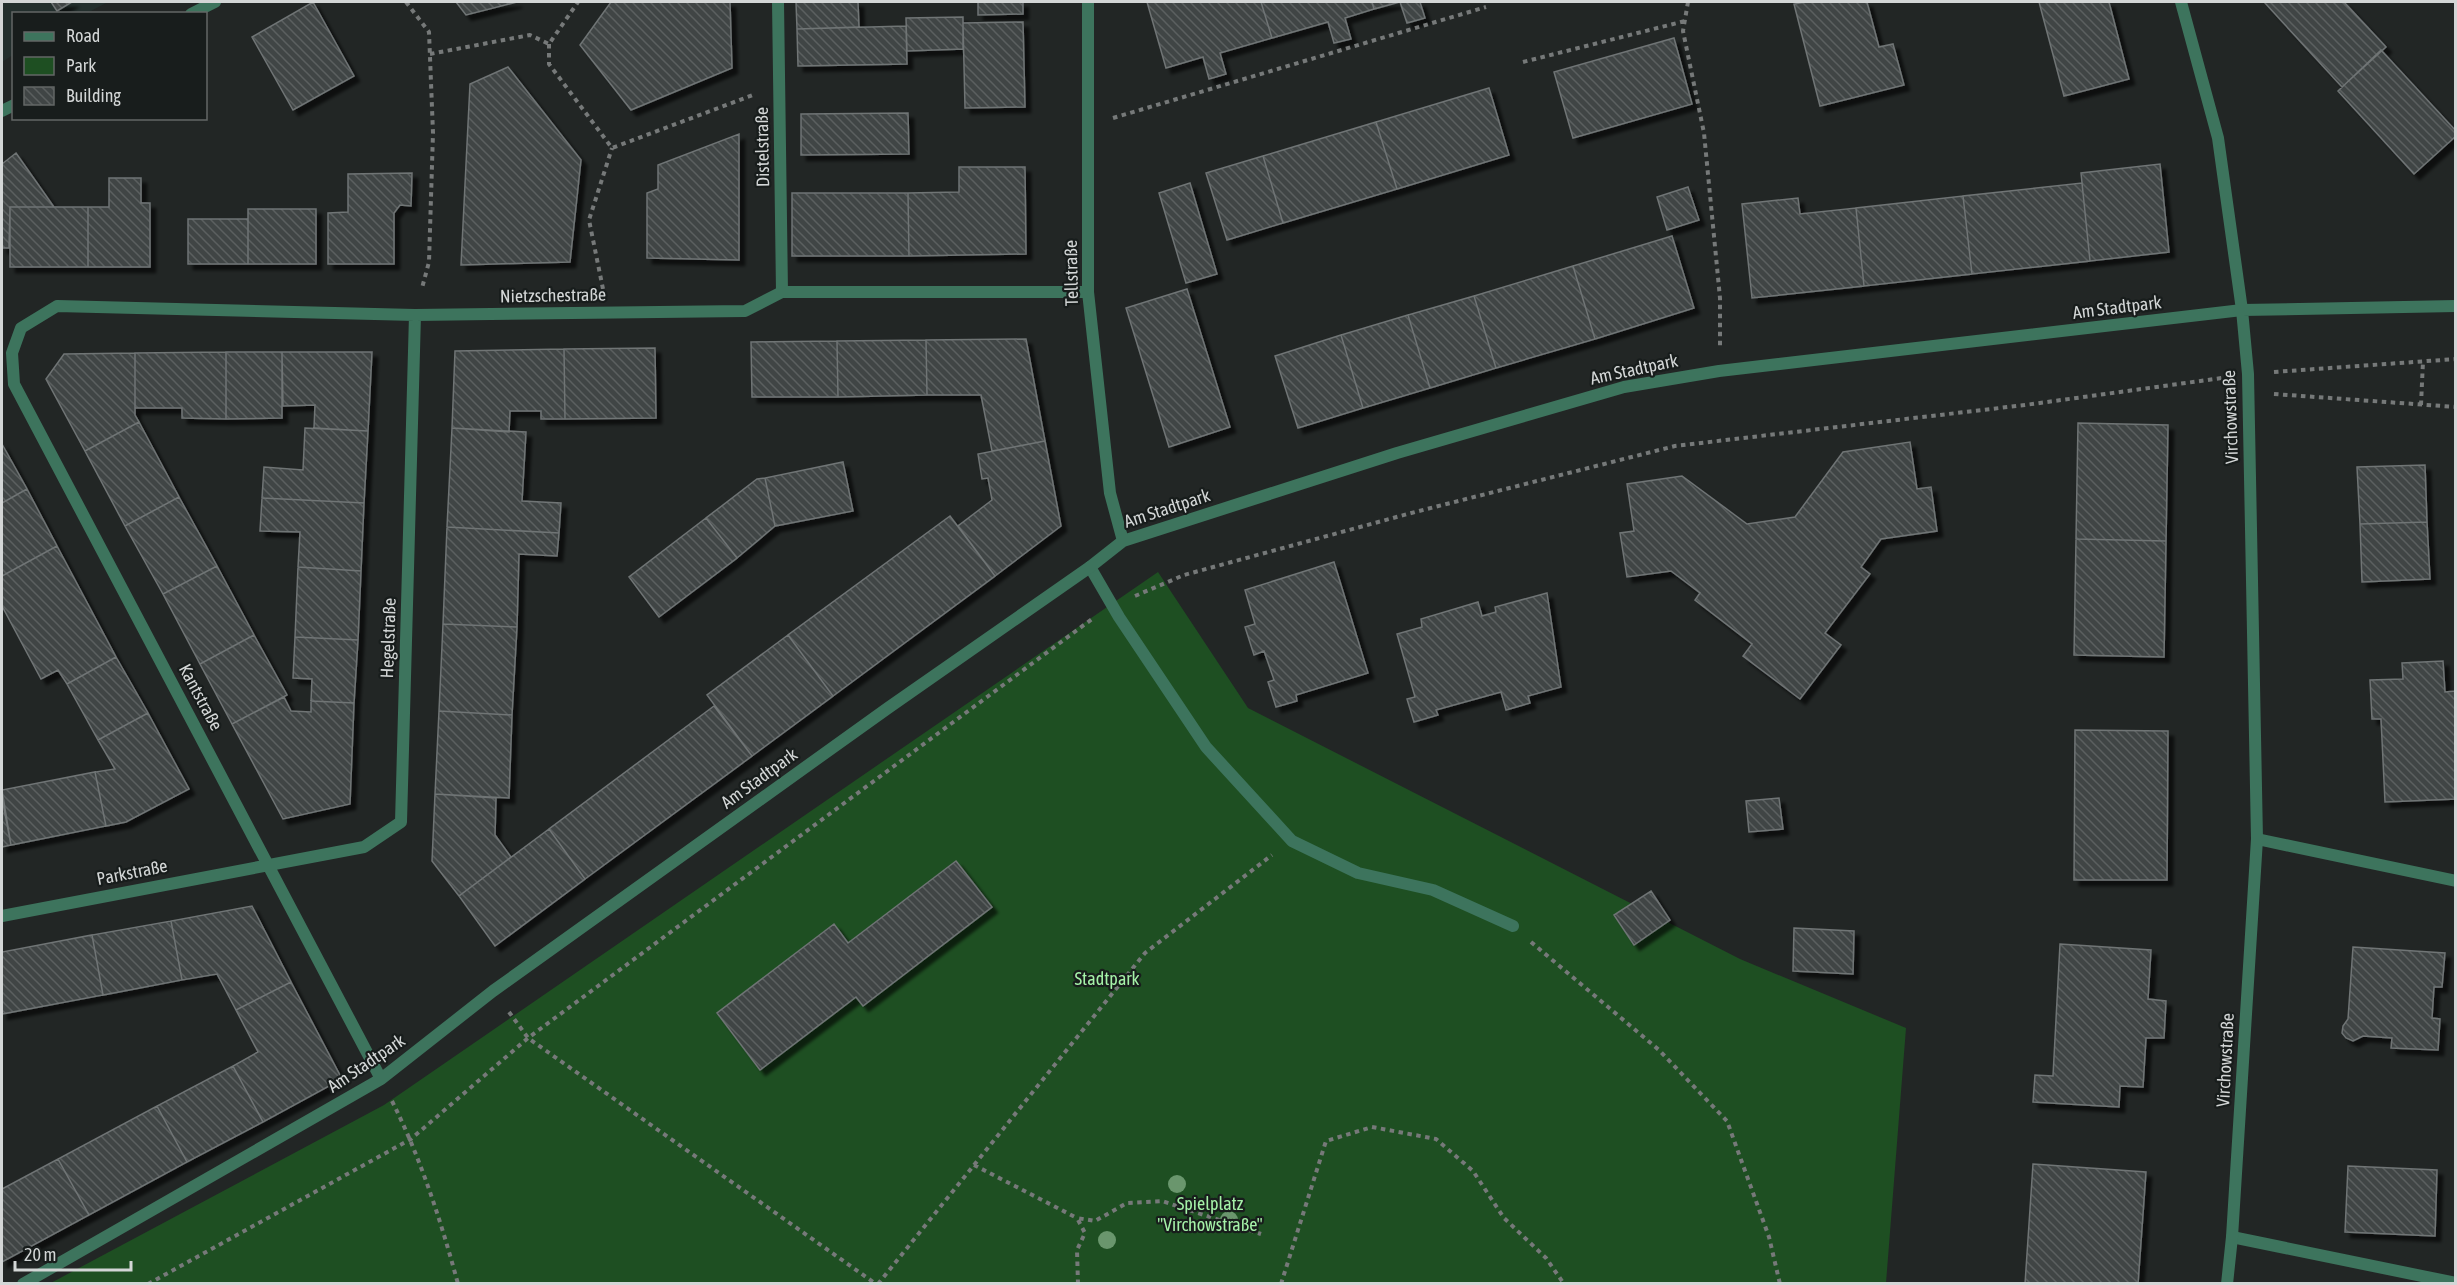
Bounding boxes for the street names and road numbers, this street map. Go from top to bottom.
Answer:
street label: Distelstraße [751,107,773,187]
street label: Tellstraße [1060,240,1082,306]
street label: Nietzschestraße [500,284,606,306]
street label: Am Stadtpark [2071,291,2163,323]
street label: Am Stadtpark [1588,349,1680,389]
street label: Virchowstraße [2218,370,2242,464]
street label: Am Stadtpark [1121,484,1213,532]
street label: Hegelstraße [376,597,400,679]
street label: Kantstraße [175,660,227,734]
street label: Am Stadtpark [717,743,801,813]
street label: Parkstraße [95,855,169,889]
street label: Virchowstraße [2212,1012,2238,1108]
street label: Am Stadtpark [323,1029,409,1097]

